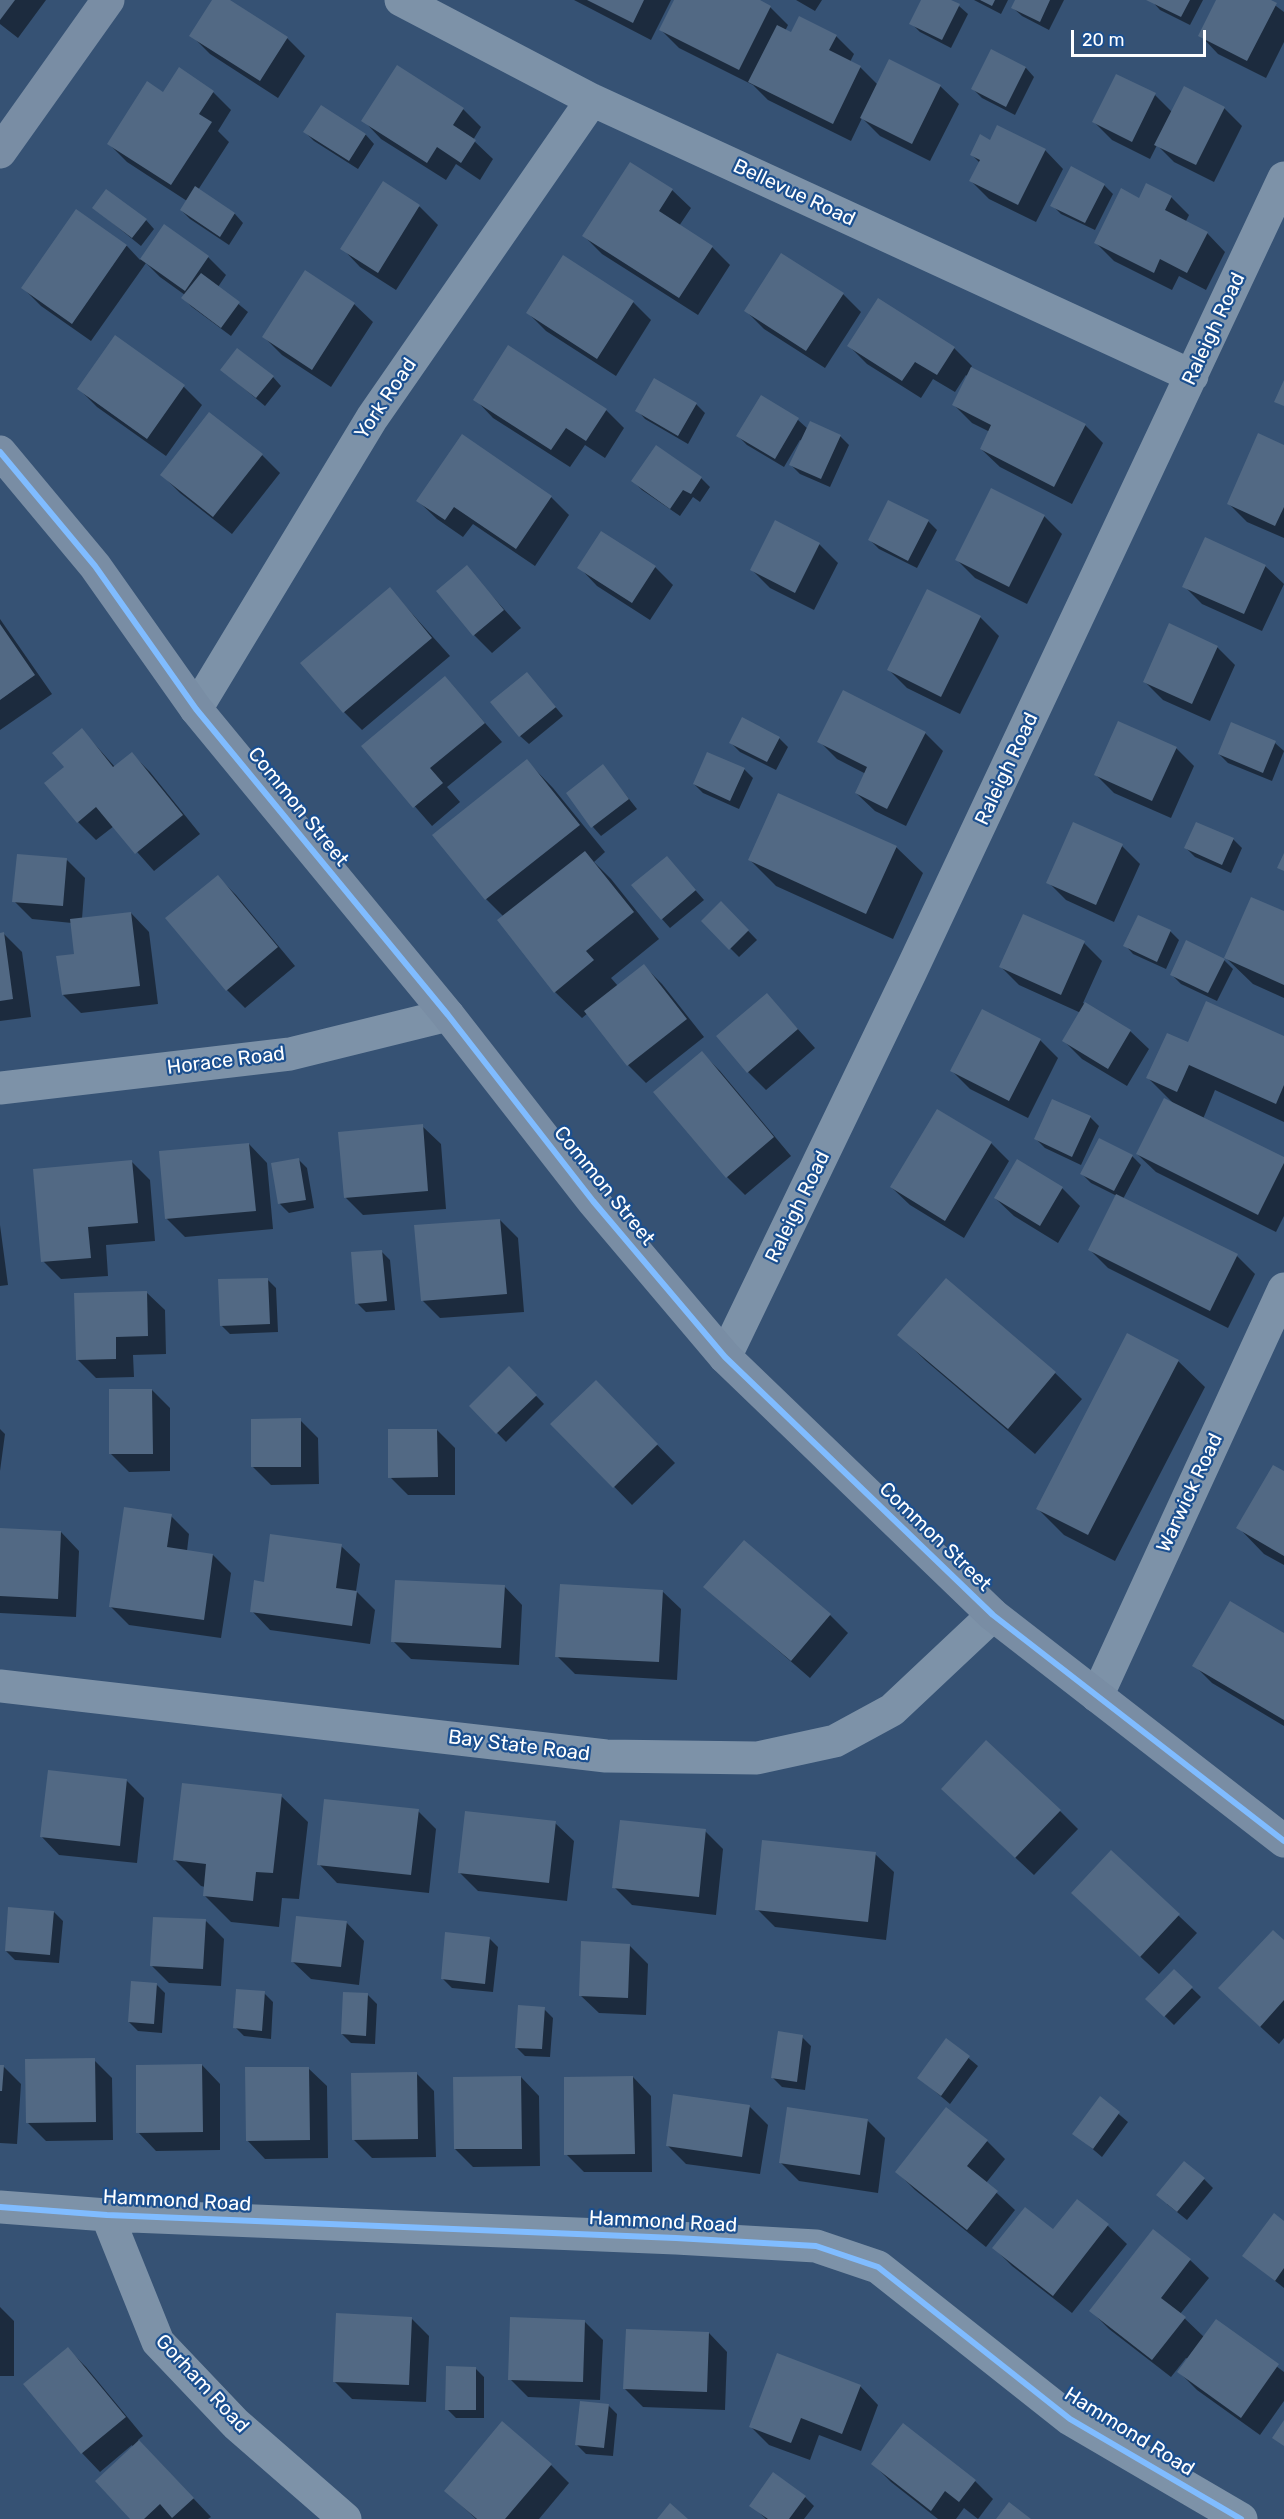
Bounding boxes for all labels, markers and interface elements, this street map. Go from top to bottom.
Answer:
scale bar [1074,18,1209,56]
text: 20 m [1082,29,1124,51]
street label: Bellevue Road [729,154,859,232]
street label: Raleigh Road [1177,269,1251,389]
street label: York Road [350,354,422,444]
street label: Raleigh Road [970,709,1044,829]
street label: Common Street [243,742,353,872]
street label: Horace Road [166,1042,286,1080]
street label: Common Street [549,1121,659,1251]
street label: Raleigh Road [761,1147,835,1267]
street label: Warwick Road [1152,1430,1228,1556]
street label: Common Street [874,1477,996,1597]
street label: Bay State Road [447,1725,591,1767]
street label: Hammond Road [102,2185,252,2217]
street label: Hammond Road [588,2206,738,2238]
street label: Gorham Road [150,2330,254,2438]
street label: Hammond Road [1060,2382,1198,2482]

